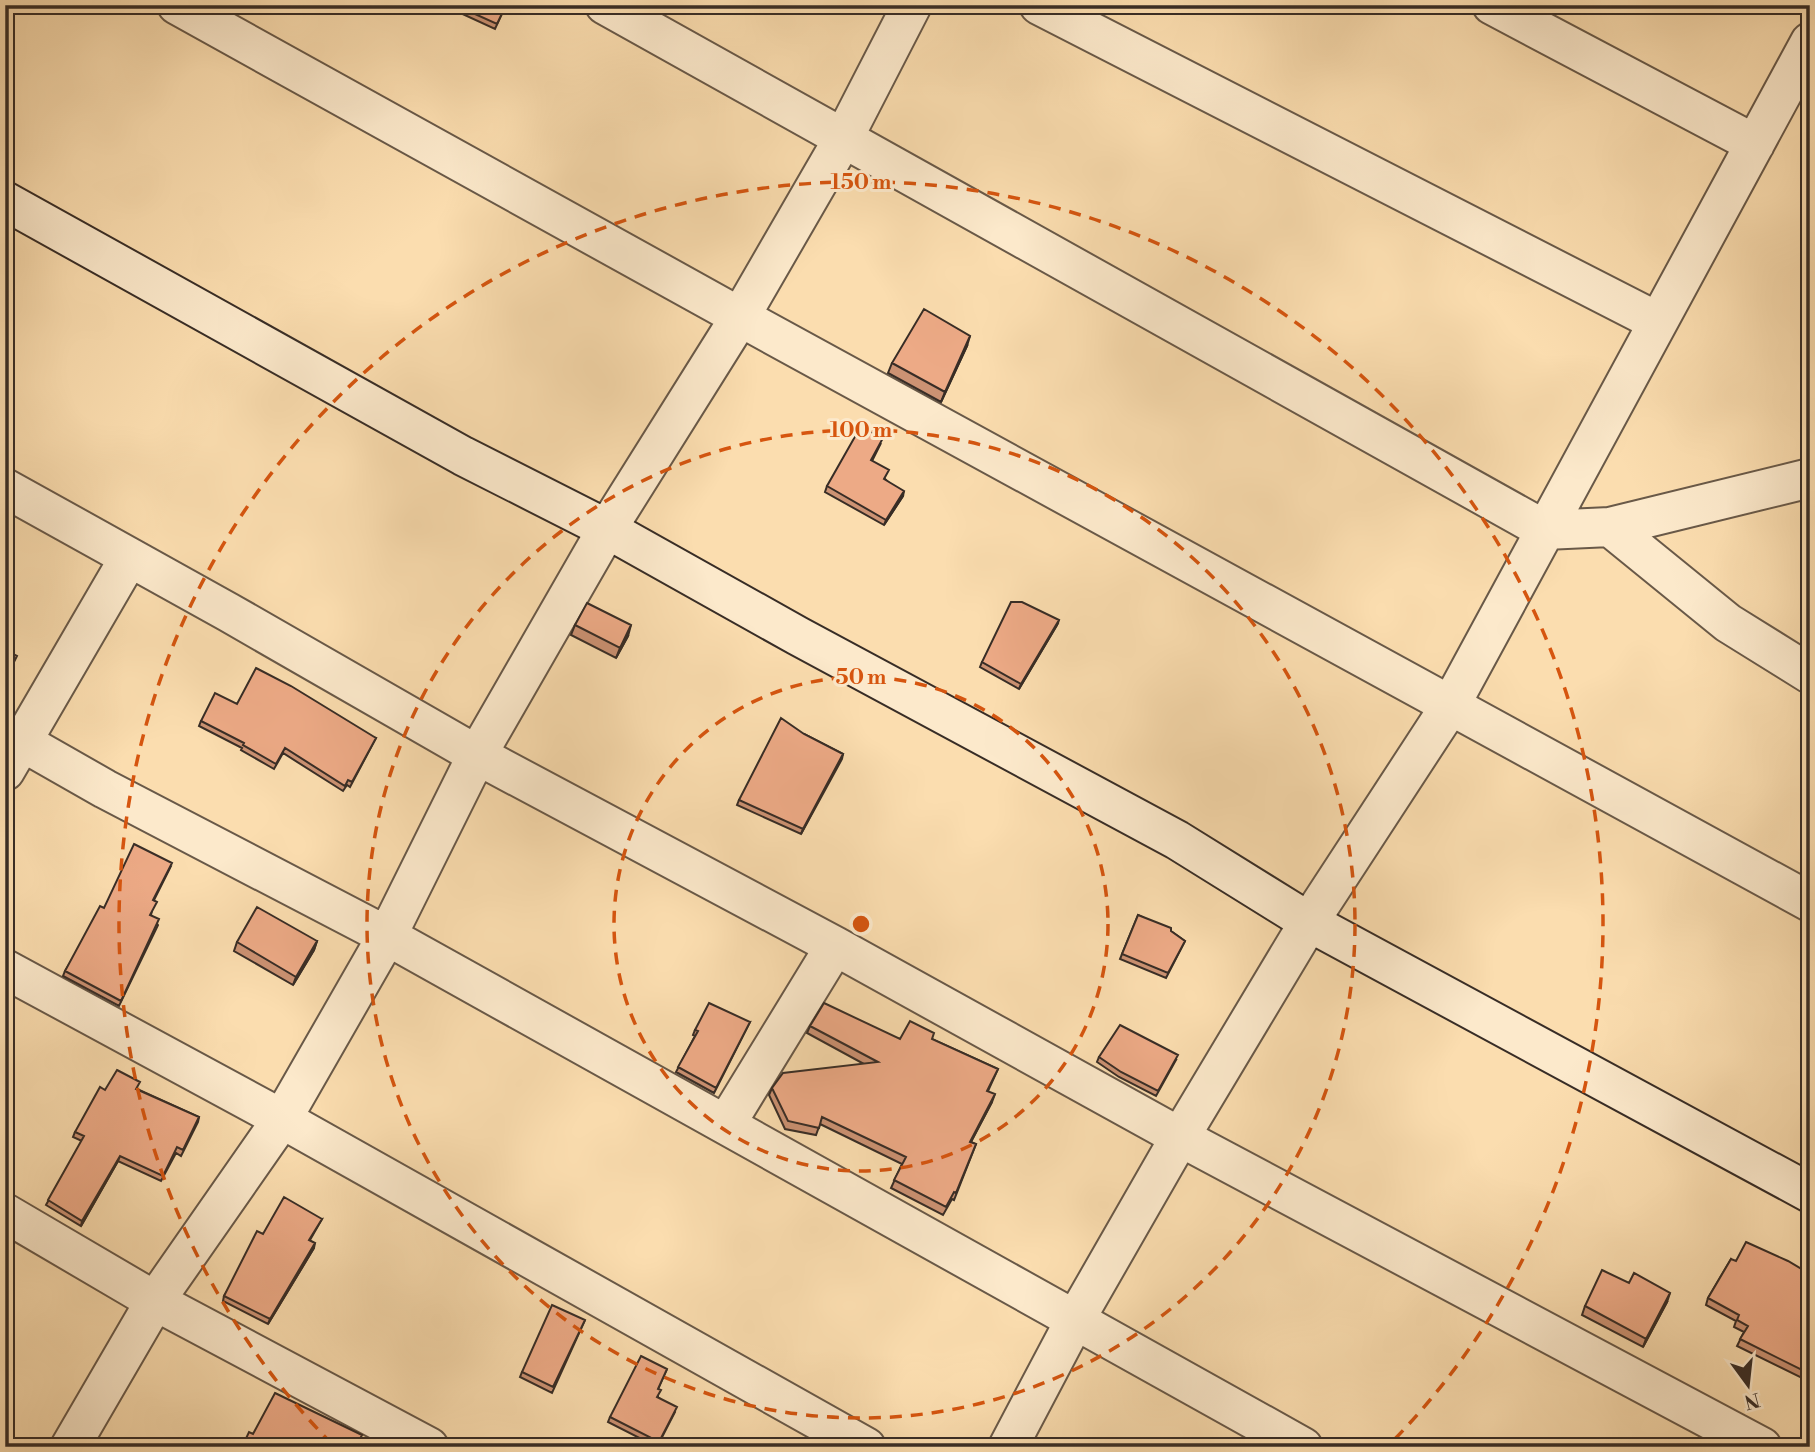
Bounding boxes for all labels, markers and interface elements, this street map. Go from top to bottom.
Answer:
text: 150 m [831,170,891,196]
text: 100 m [830,418,892,444]
text: 50 m [836,665,886,691]
centre of rings [849,912,873,936]
north arrow [1714,1350,1784,1420]
text: N [1742,1387,1763,1414]

